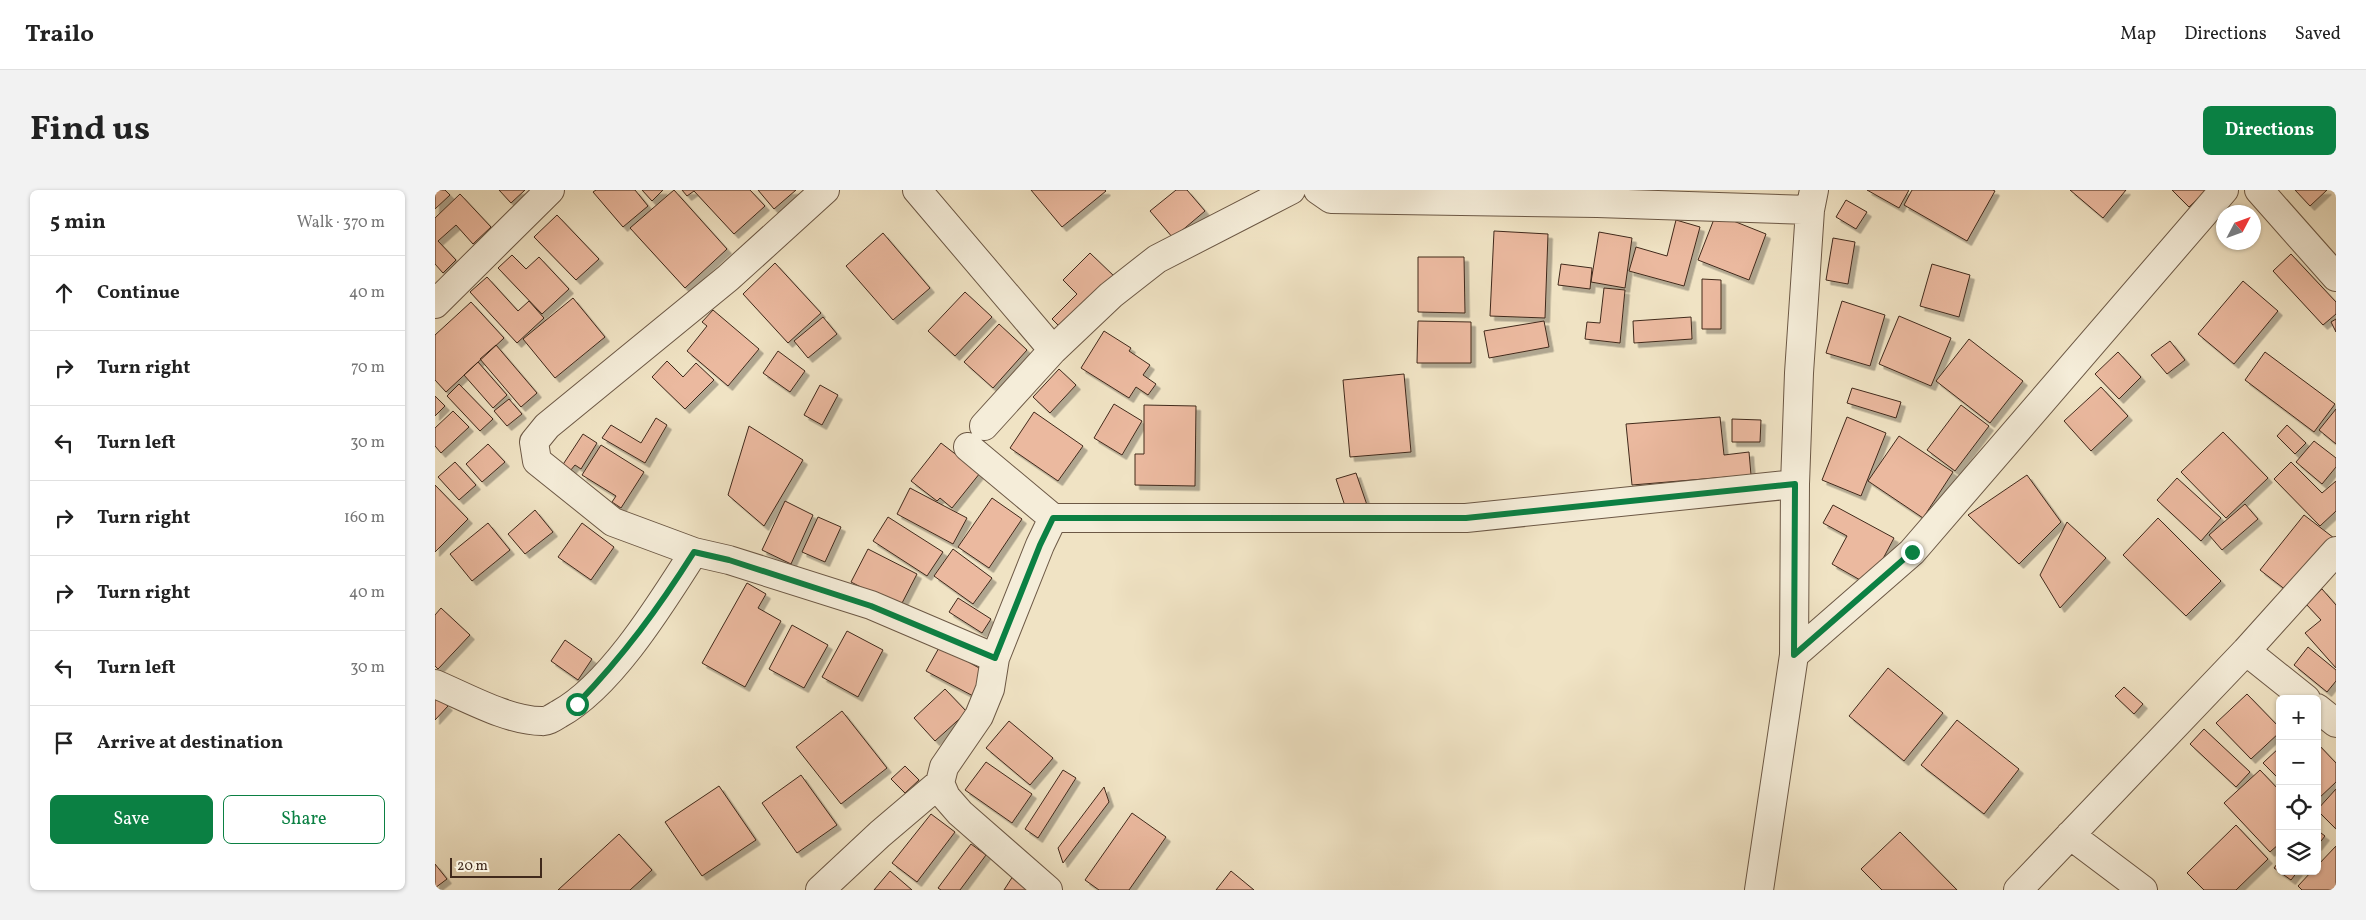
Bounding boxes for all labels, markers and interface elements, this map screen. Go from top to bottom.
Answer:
text: Trailo [25,18,94,52]
text: Map [2120,22,2156,47]
text: Directions [2184,22,2267,47]
text: Saved [2295,22,2341,47]
text: Find us [30,106,150,154]
button: Directions [2203,106,2336,155]
north arrow [2216,205,2261,250]
text: 5 min [50,208,106,237]
text: Walk · 370 m [297,212,385,234]
icon: ahead [50,279,78,307]
text: Continue [97,280,180,306]
text: 40 m [349,282,385,304]
icon: right [50,354,78,382]
text: Turn right [97,355,190,381]
text: 70 m [351,357,385,379]
icon: left [50,429,78,457]
text: Turn left [97,430,176,456]
text: 30 m [350,432,385,454]
icon: right [50,504,78,532]
text: Turn right [97,505,190,531]
text: 160 m [344,507,385,529]
route end [1901,541,1924,564]
icon: right [50,579,78,607]
text: Turn right [97,580,190,606]
text: 40 m [349,582,385,604]
icon: left [50,654,78,682]
text: Turn left [97,655,176,681]
text: 30 m [350,657,385,679]
route start [566,693,589,716]
map controls [2276,695,2321,875]
button: + [2276,695,2321,740]
icon: arrive [50,729,78,757]
text: Arrive at destination [97,730,283,756]
button: − [2276,740,2321,785]
button: locate [2276,785,2321,830]
button: Save [50,795,213,844]
button: Share [223,795,385,844]
button: layers [2276,830,2321,875]
scale bar [450,855,543,878]
text: 20 m [457,857,488,876]

